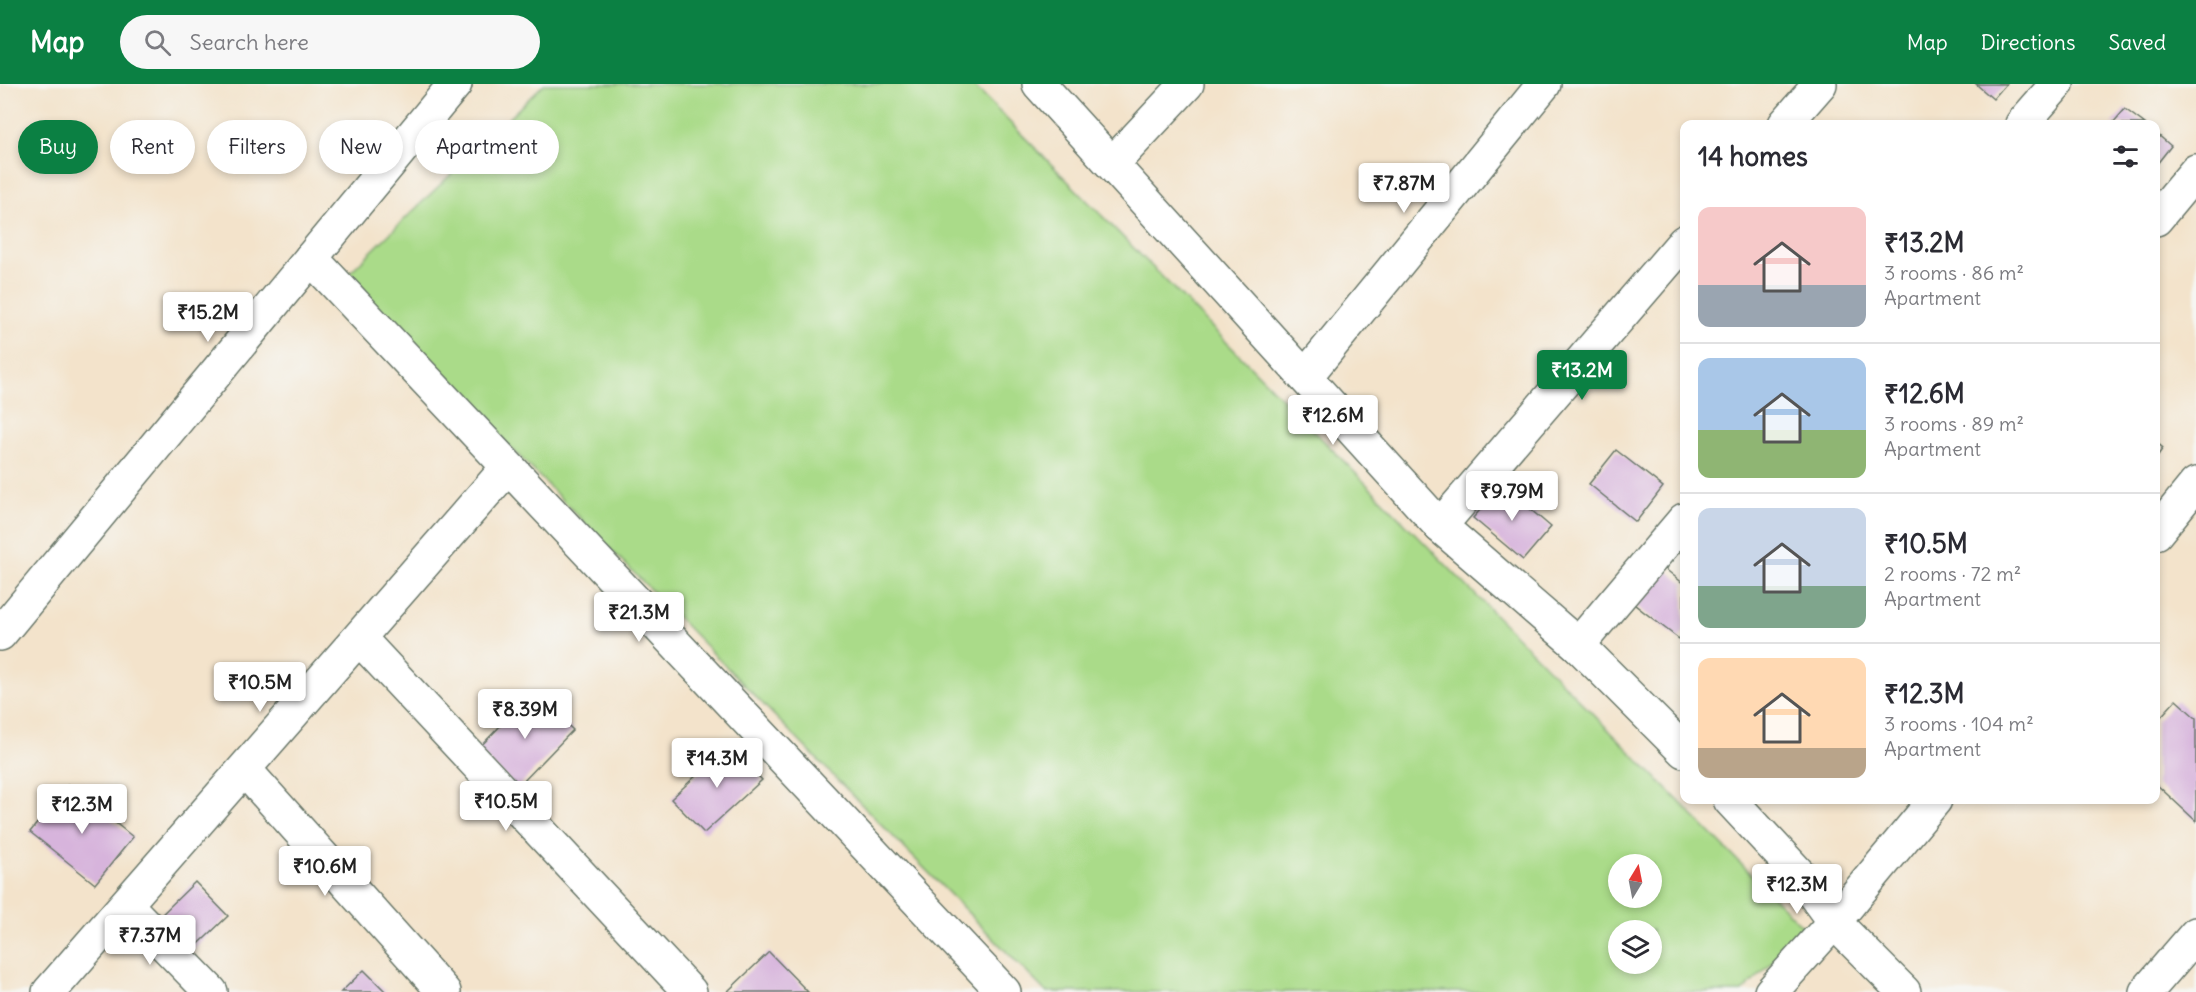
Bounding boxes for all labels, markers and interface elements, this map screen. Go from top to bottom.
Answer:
search box [120,15,540,69]
text: Map [30,24,84,60]
icon: search [141,26,174,59]
text: Search here [189,28,309,56]
text: Map [1907,29,1948,56]
text: Directions [1981,29,2075,56]
text: Saved [2108,29,2166,56]
chip: Buy [18,120,98,174]
chip: Rent [110,120,195,174]
chip: Filters [207,120,307,174]
chip: New [319,120,403,174]
chip: Apartment [415,120,559,174]
text: 14 homes [1698,140,1808,173]
icon: filters [2109,140,2142,173]
pin: ₹7.87M [1355,163,1453,214]
text: ₹7.87M [1373,170,1435,195]
text: ₹13.2M [1884,226,1965,259]
icon: home [1746,231,1818,303]
text: 3 rooms · 86 m² [1884,260,2024,285]
text: Apartment [1884,285,1981,310]
pin: ₹15.2M [159,292,257,343]
text: ₹15.2M [177,299,239,324]
pin: ₹13.2M [1533,350,1631,401]
text: ₹13.2M [1551,357,1613,382]
text: ₹12.6M [1884,377,1965,410]
icon: home [1746,382,1818,454]
pin: ₹12.6M [1284,395,1382,446]
text: ₹12.6M [1302,402,1364,427]
text: 3 rooms · 89 m² [1884,411,2024,436]
text: Apartment [1884,436,1981,461]
pin: ₹9.79M [1463,471,1561,522]
text: ₹9.79M [1480,478,1544,503]
text: ₹10.5M [1884,527,1968,560]
icon: home [1746,532,1818,604]
text: 2 rooms · 72 m² [1884,561,2021,586]
text: Apartment [1884,586,1981,611]
pin: ₹21.3M [590,592,688,643]
text: ₹21.3M [608,599,670,624]
pin: ₹10.5M [211,662,309,713]
text: ₹10.5M [228,669,292,694]
text: ₹12.3M [1884,677,1965,710]
icon: home [1746,682,1818,754]
pin: ₹8.39M [476,689,574,740]
text: ₹8.39M [492,696,558,721]
text: 3 rooms · 104 m² [1884,711,2034,736]
text: Apartment [1884,736,1981,761]
pin: ₹14.3M [668,738,766,789]
text: ₹14.3M [686,745,748,770]
pin: ₹10.5M [457,781,555,832]
pin: ₹12.3M [33,784,131,835]
text: ₹10.5M [474,788,538,813]
text: ₹12.3M [51,791,113,816]
pin: ₹10.6M [276,846,374,897]
text: ₹10.6M [293,853,357,878]
north arrow [1608,854,1662,908]
map controls [1608,854,1662,974]
pin: ₹12.3M [1748,864,1846,915]
text: ₹12.3M [1766,871,1828,896]
pin: ₹7.37M [101,915,199,966]
button: layers [1608,920,1662,974]
text: ₹7.37M [119,922,181,947]

